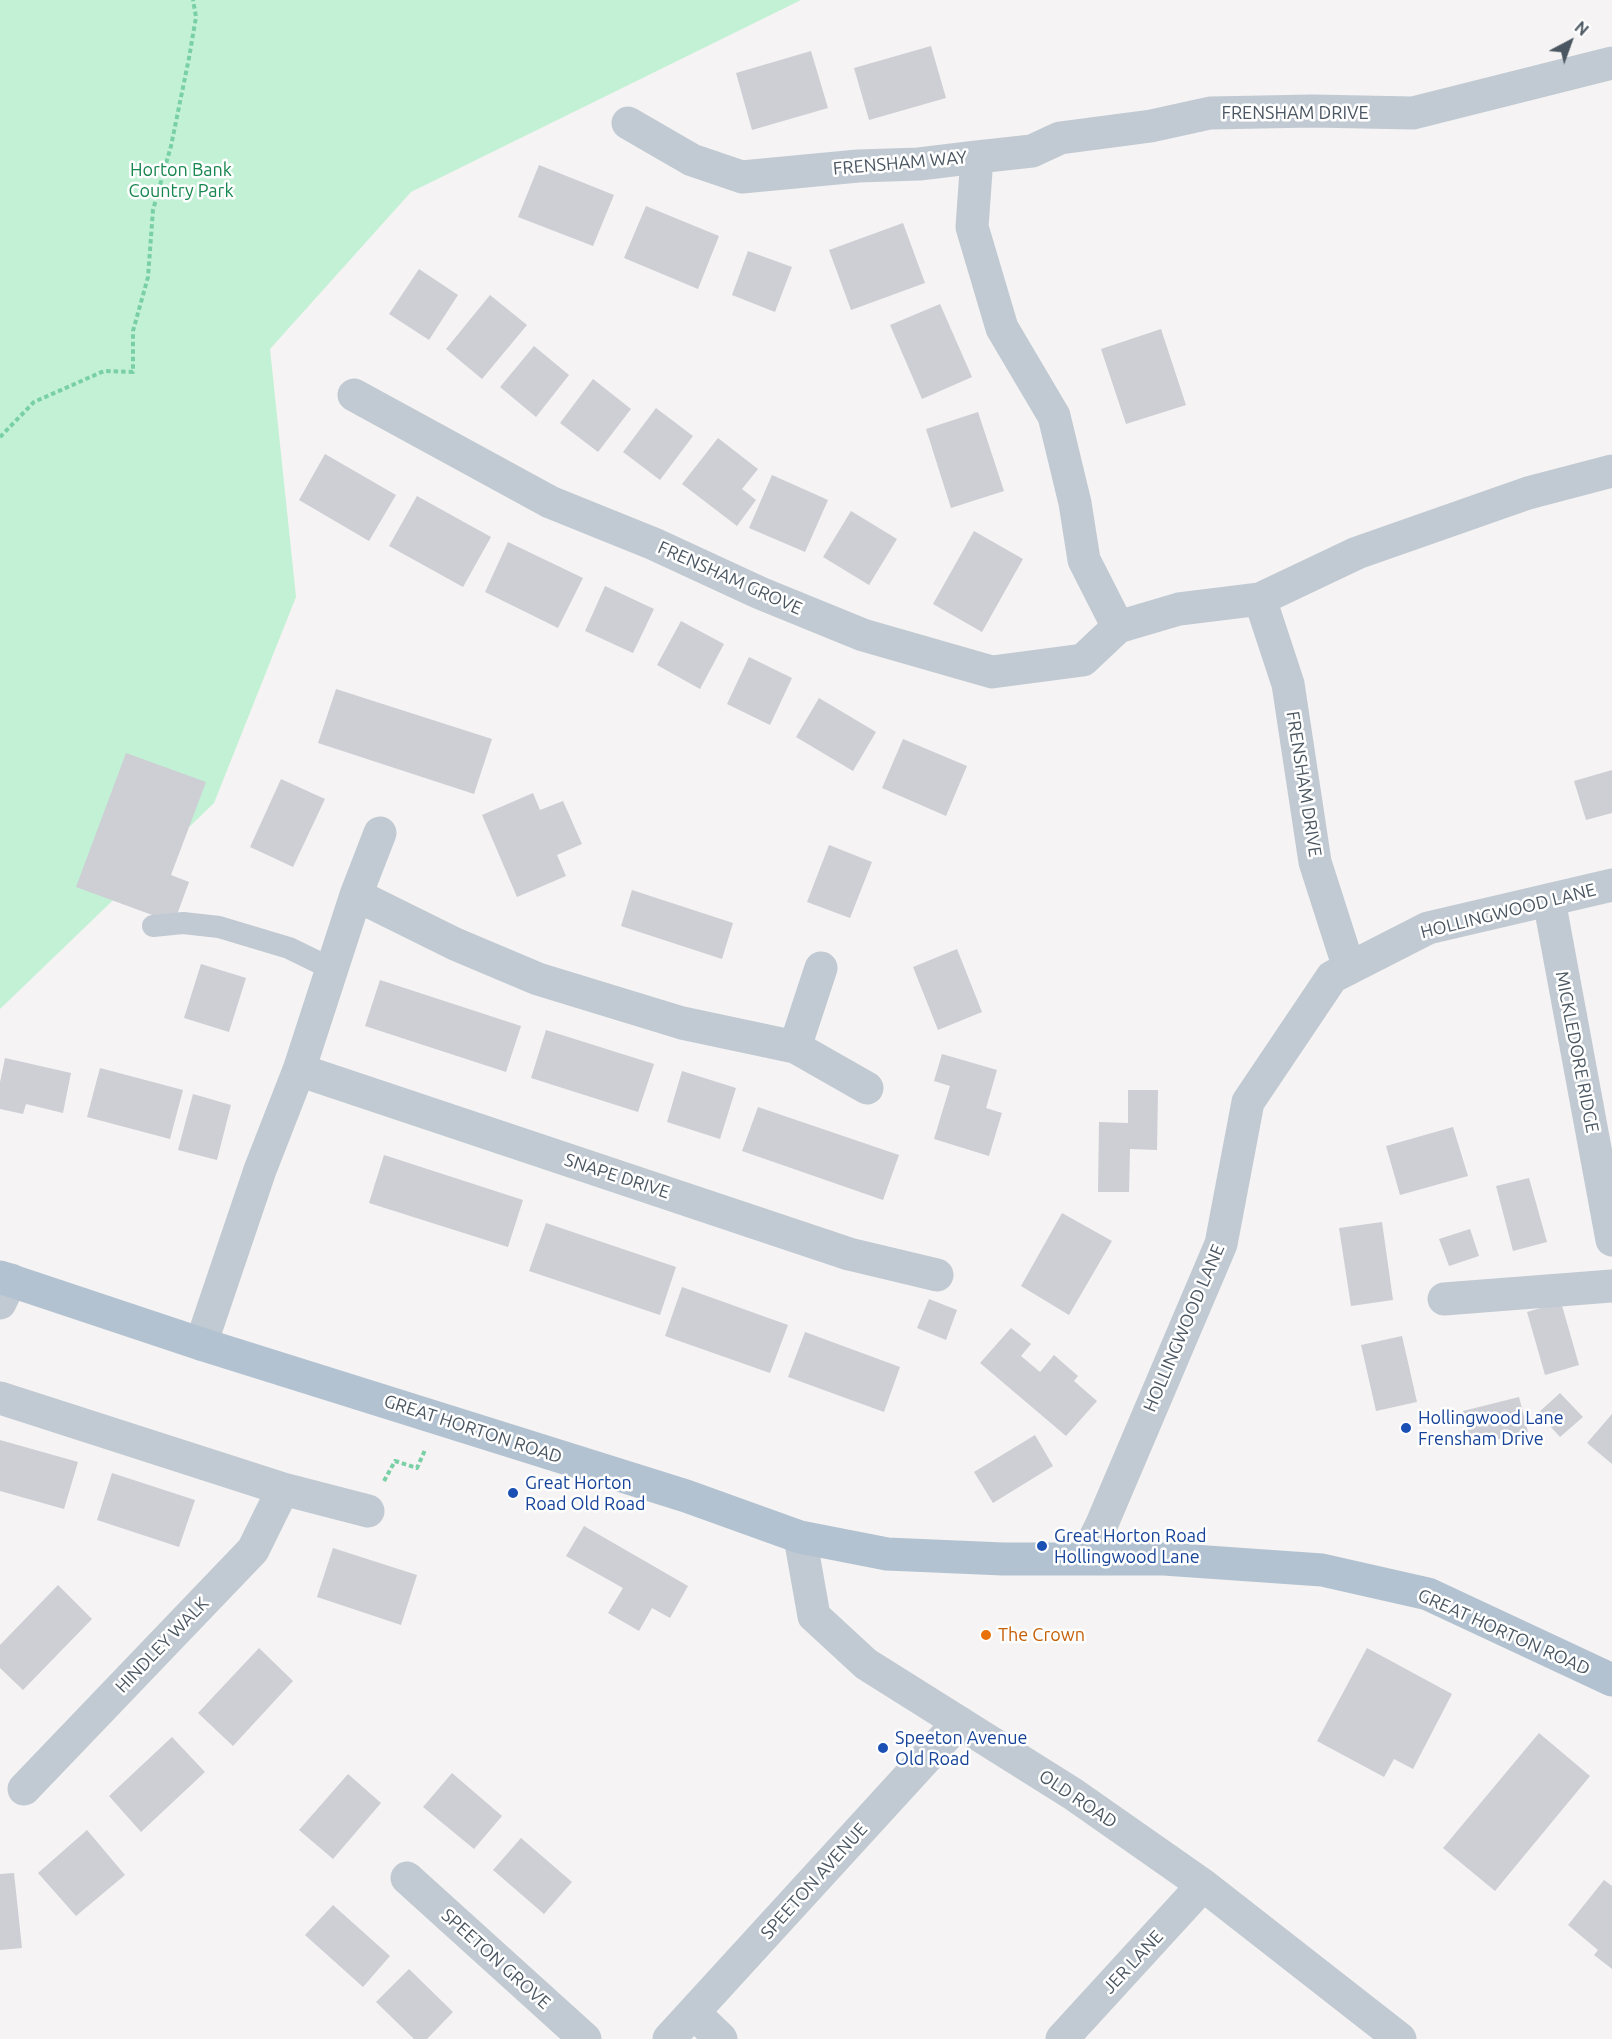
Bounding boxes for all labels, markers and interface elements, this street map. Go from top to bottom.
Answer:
north arrow [1540,12,1600,72]
text: N [1571,18,1592,39]
street label: FRENSHAM DRIVE [1221,102,1369,124]
street label: FRENSHAM WAY [832,146,968,180]
park label: Horton Bank Country Park [129,159,233,201]
street label: FRENSHAM GROVE [655,537,805,619]
street label: FRENSHAM DRIVE [1282,710,1326,858]
street label: HOLLINGWOOD LANE [1418,879,1598,943]
street label: MICKLEDORE RIDGE [1551,969,1603,1135]
street label: SNAPE DRIVE [562,1149,672,1203]
street label: HOLLINGWOOD LANE [1139,1241,1229,1415]
street label: GREAT HORTON ROAD [381,1390,565,1468]
place label: Hollingwood Lane Frensham Drive [1418,1407,1564,1450]
marker: Hollingwood Lane Frensham Drive [1399,1421,1413,1435]
place label: Great Horton Road Old Road [525,1472,645,1514]
marker: Great Horton Road Old Road [506,1486,520,1500]
place label: Great Horton Road Hollingwood Lane [1054,1525,1206,1568]
marker: Great Horton Road Hollingwood Lane [1035,1539,1049,1553]
street label: GREAT HORTON ROAD [1415,1584,1593,1680]
street label: HINDLEY WALK [111,1593,213,1697]
place label: The Crown [998,1624,1085,1646]
marker: The Crown [979,1628,993,1642]
place label: Speeton Avenue Old Road [895,1727,1027,1770]
marker: Speeton Avenue Old Road [876,1741,890,1755]
street label: OLD ROAD [1035,1765,1121,1833]
street label: SPEETON AVENUE [756,1819,872,1943]
street label: SPEETON GROVE [437,1904,555,2014]
street label: JER LANE [1098,1926,1168,1998]

